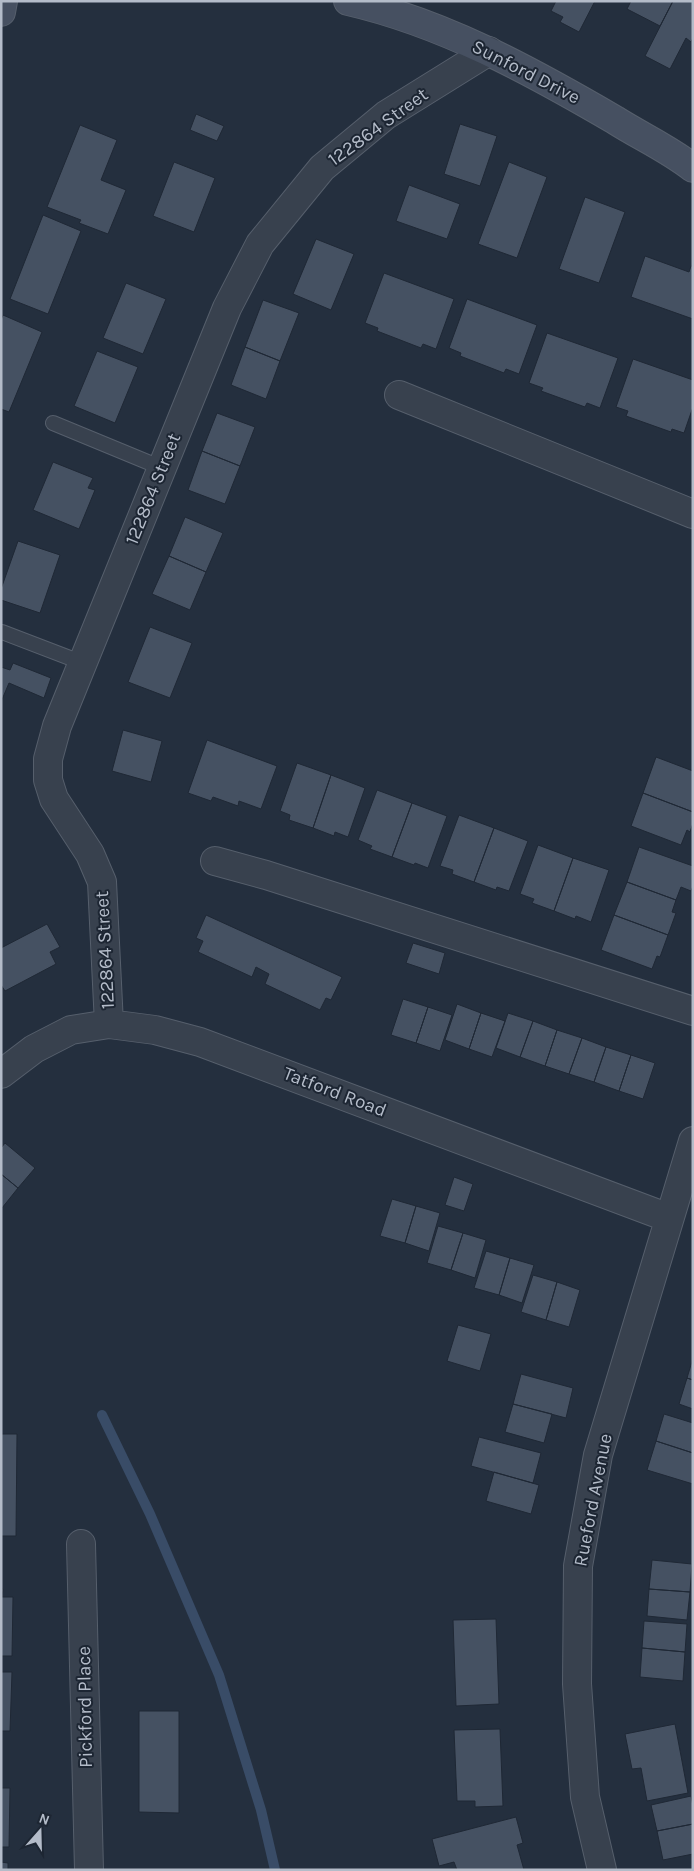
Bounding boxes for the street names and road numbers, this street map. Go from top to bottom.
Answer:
street label: Sunford Drive [468,35,584,109]
street label: 122864 Street [324,83,432,171]
street label: 122864 Street [121,430,185,548]
street label: 122864 Street [91,890,119,1010]
street label: Tatford Road [280,1062,390,1122]
street label: Rueford Avenue [569,1432,617,1568]
street label: Pickford Place [73,1646,97,1768]

